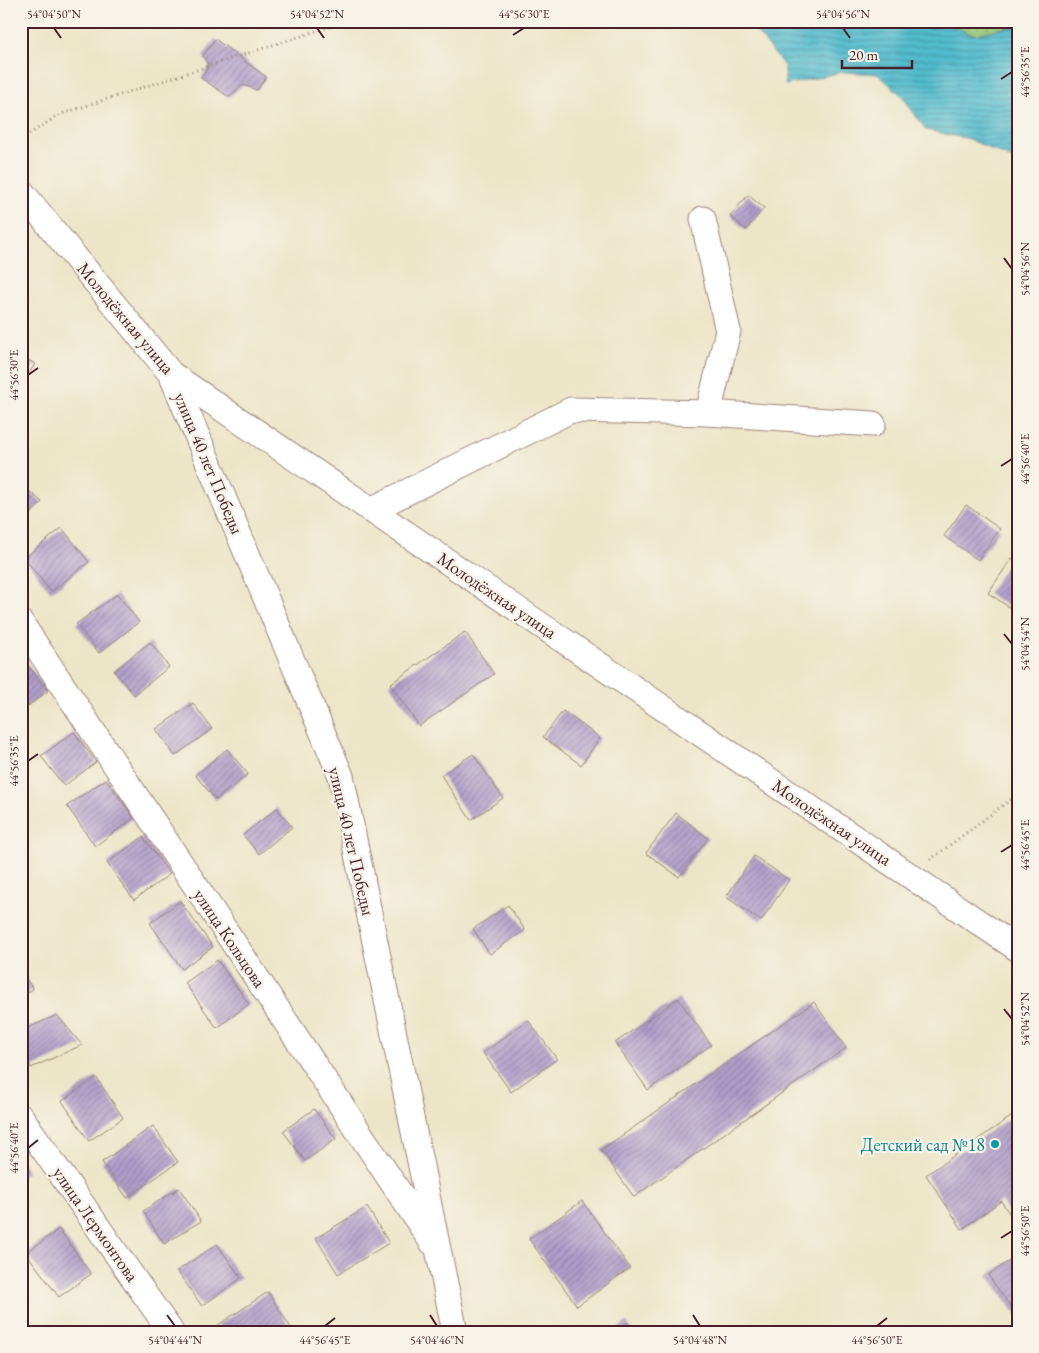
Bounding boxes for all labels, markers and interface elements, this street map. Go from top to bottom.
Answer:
text: 54°04'50"N [27,6,81,22]
text: 54°04'52"N [290,6,344,22]
text: 44°56'30"E [498,6,550,22]
text: 54°04'56"N [816,6,870,22]
scale bar [842,38,912,70]
text: 20 m [849,45,878,64]
text: 44°56'35"E [1017,46,1033,98]
text: 54°04'56"N [1017,242,1033,296]
street label: Молодёжная улица [72,257,180,379]
text: 44°56'30"E [6,349,22,401]
street label: улица 40 лет Победы [169,389,249,537]
text: 44°56'40"E [1017,433,1033,485]
street label: Молодёжная улица [433,547,562,644]
text: 54°04'54"N [1017,617,1033,671]
text: 44°56'35"E [6,735,22,787]
street label: улица 40 лет Победы [324,765,380,917]
street label: Молодёжная улица [768,774,897,871]
text: 44°56'45"E [1017,819,1033,871]
street label: улица Кольцова [189,884,272,992]
text: 54°04'52"N [1017,992,1033,1046]
text: 44°56'40"E [6,1122,22,1174]
place label: Детский сад №18 [861,1133,985,1156]
marker: Детский сад №18 [989,1138,1001,1150]
street label: улица Лермонтова [48,1162,145,1287]
text: 44°56'50"E [1017,1205,1033,1257]
text: 54°04'44"N [148,1332,202,1348]
text: 44°56'45"E [299,1332,351,1348]
text: 54°04'46"N [410,1332,464,1348]
text: 54°04'48"N [673,1332,727,1348]
text: 44°56'50"E [851,1332,903,1348]

